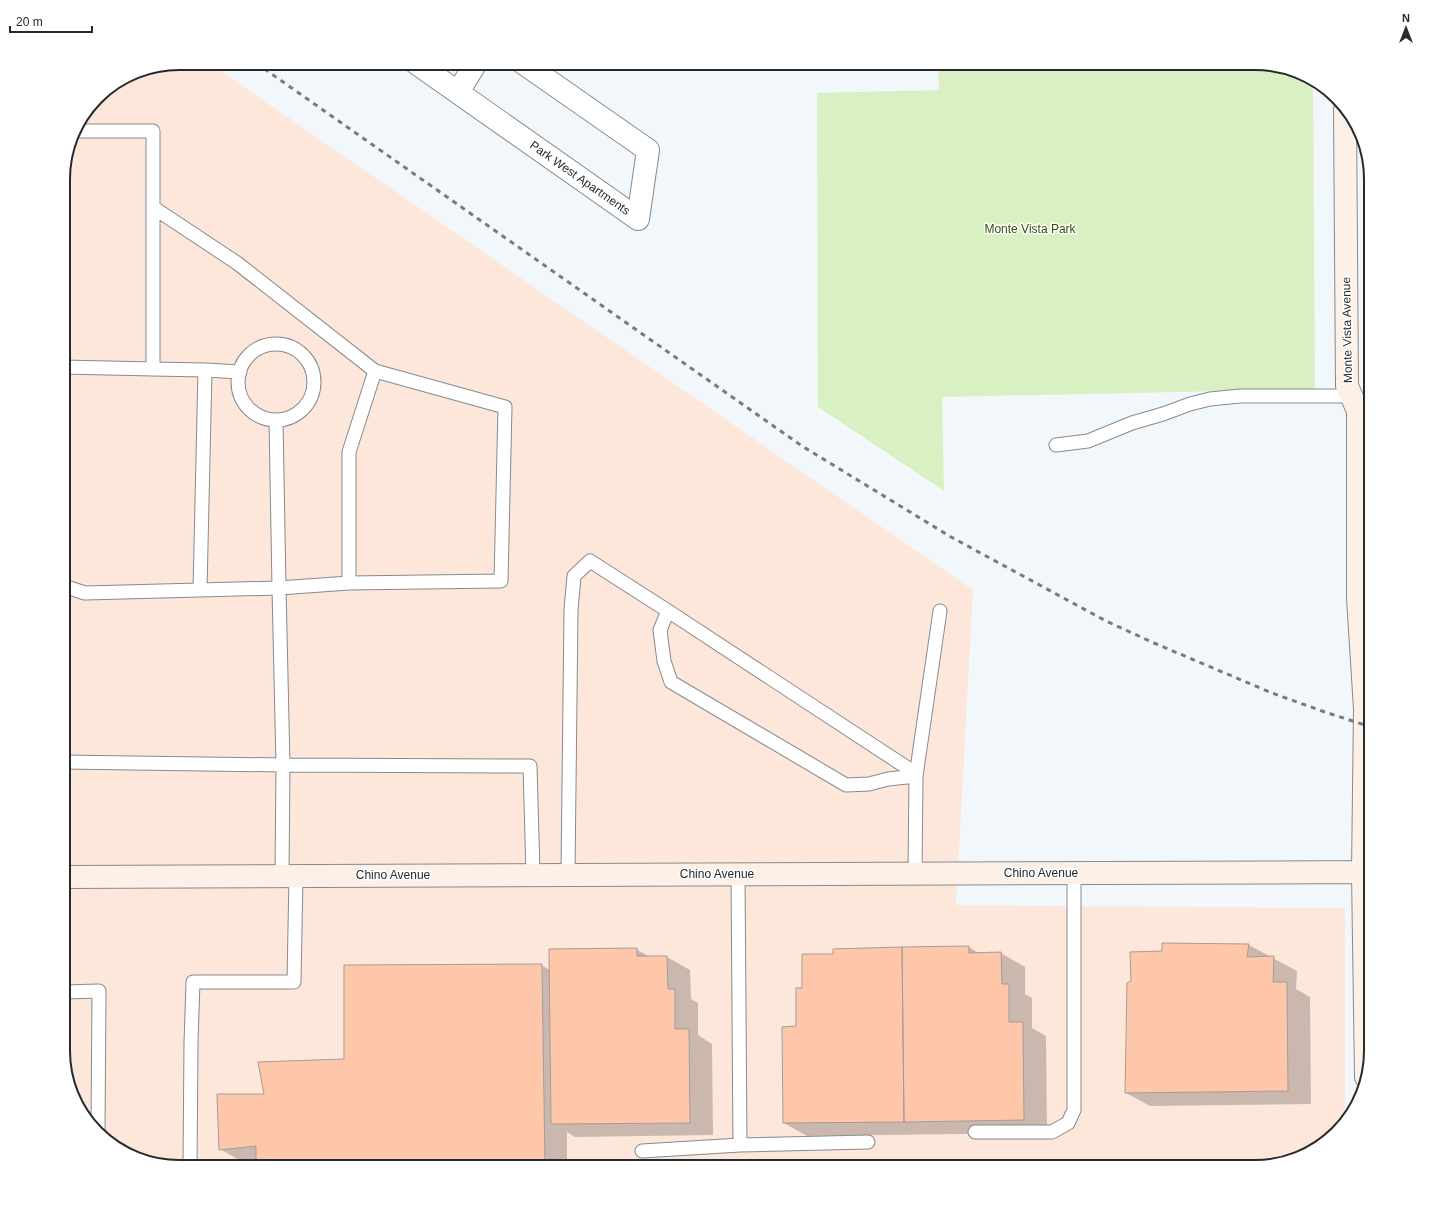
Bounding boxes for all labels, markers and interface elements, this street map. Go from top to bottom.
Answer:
scale bar [10,8,92,34]
north arrow [1386,8,1426,48]
text: N [1402,12,1410,24]
text: 20 m [16,15,43,29]
street label: Park West Apartments [527,138,633,218]
park label: Monte Vista Park [984,222,1077,236]
street label: Monte Vista Avenue [1339,276,1355,383]
street label: Chino Avenue [1004,866,1079,880]
street label: Chino Avenue [680,867,755,881]
street label: Chino Avenue [356,868,431,882]

